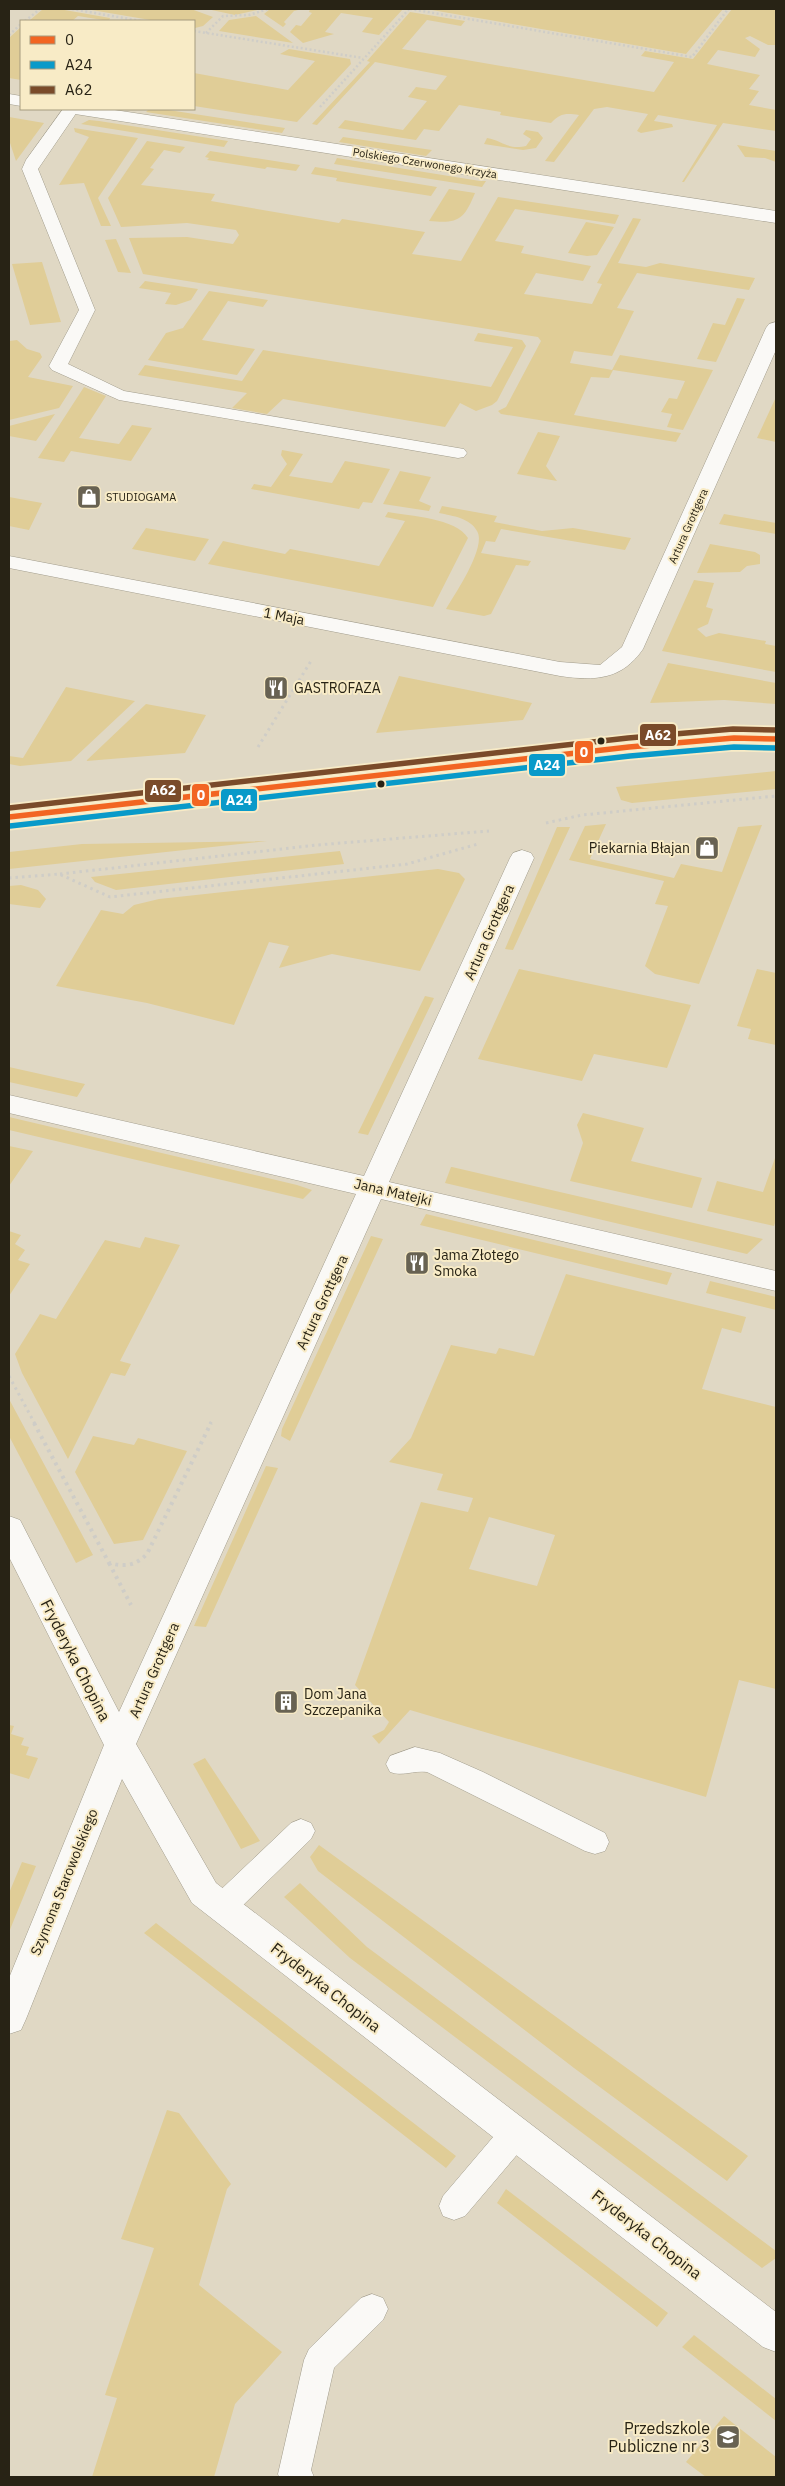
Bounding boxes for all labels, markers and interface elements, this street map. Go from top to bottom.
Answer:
legend [20,20,195,110]
text: 0 [65,30,74,49]
text: A24 [65,55,93,74]
text: A62 [65,80,93,99]
street label: Polskiego Czerwonego Krzyża [352,145,498,181]
shop icon: STUDIOGAMA [76,484,102,510]
street label: Artura Grottgera [665,486,711,566]
place label: STUDIOGAMA [106,490,176,504]
street label: 1 Maja [262,603,307,629]
restaurant icon: GASTROFAZA [263,675,289,701]
place label: GASTROFAZA [294,679,381,697]
line badge: A62 [639,723,677,747]
text: A62 [645,726,671,744]
unlabelled marker [596,736,606,746]
line badge: 0 [574,740,594,764]
text: 0 [580,743,588,761]
line badge: A24 [528,753,566,777]
text: A24 [534,756,560,774]
line badge: A62 [144,779,182,803]
unlabelled marker [376,779,386,789]
text: A62 [150,781,176,799]
line badge: 0 [191,783,210,807]
text: 0 [197,786,205,804]
line badge: A24 [220,788,258,812]
text: A24 [226,791,252,809]
shop icon: Piekarnia Błajan [694,835,720,861]
place label: Piekarnia Błajan [589,839,690,857]
street label: Artura Grottgera [460,881,518,983]
street label: Jana Matejki [352,1174,434,1210]
place label: Jama Złotego Smoka [434,1246,519,1280]
restaurant icon: Jama Złotego Smoka [404,1250,430,1276]
street label: Artura Grottgera [292,1251,352,1352]
street label: Fryderyka Chopina [37,1596,116,1725]
street label: Artura Grottgera [125,1619,183,1721]
place label: Dom Jana Szczepanika [304,1685,382,1719]
building icon: Dom Jana Szczepanika [273,1689,299,1715]
street label: Szymona Starowolskiego [26,1806,102,1958]
street label: Fryderyka Chopina [267,1938,385,2036]
street label: Fryderyka Chopina [588,2185,706,2283]
place label: Przedszkole Publiczne nr 3 [608,2418,710,2456]
school or university icon: Przedszkole Publiczne nr 3 [715,2424,741,2450]

